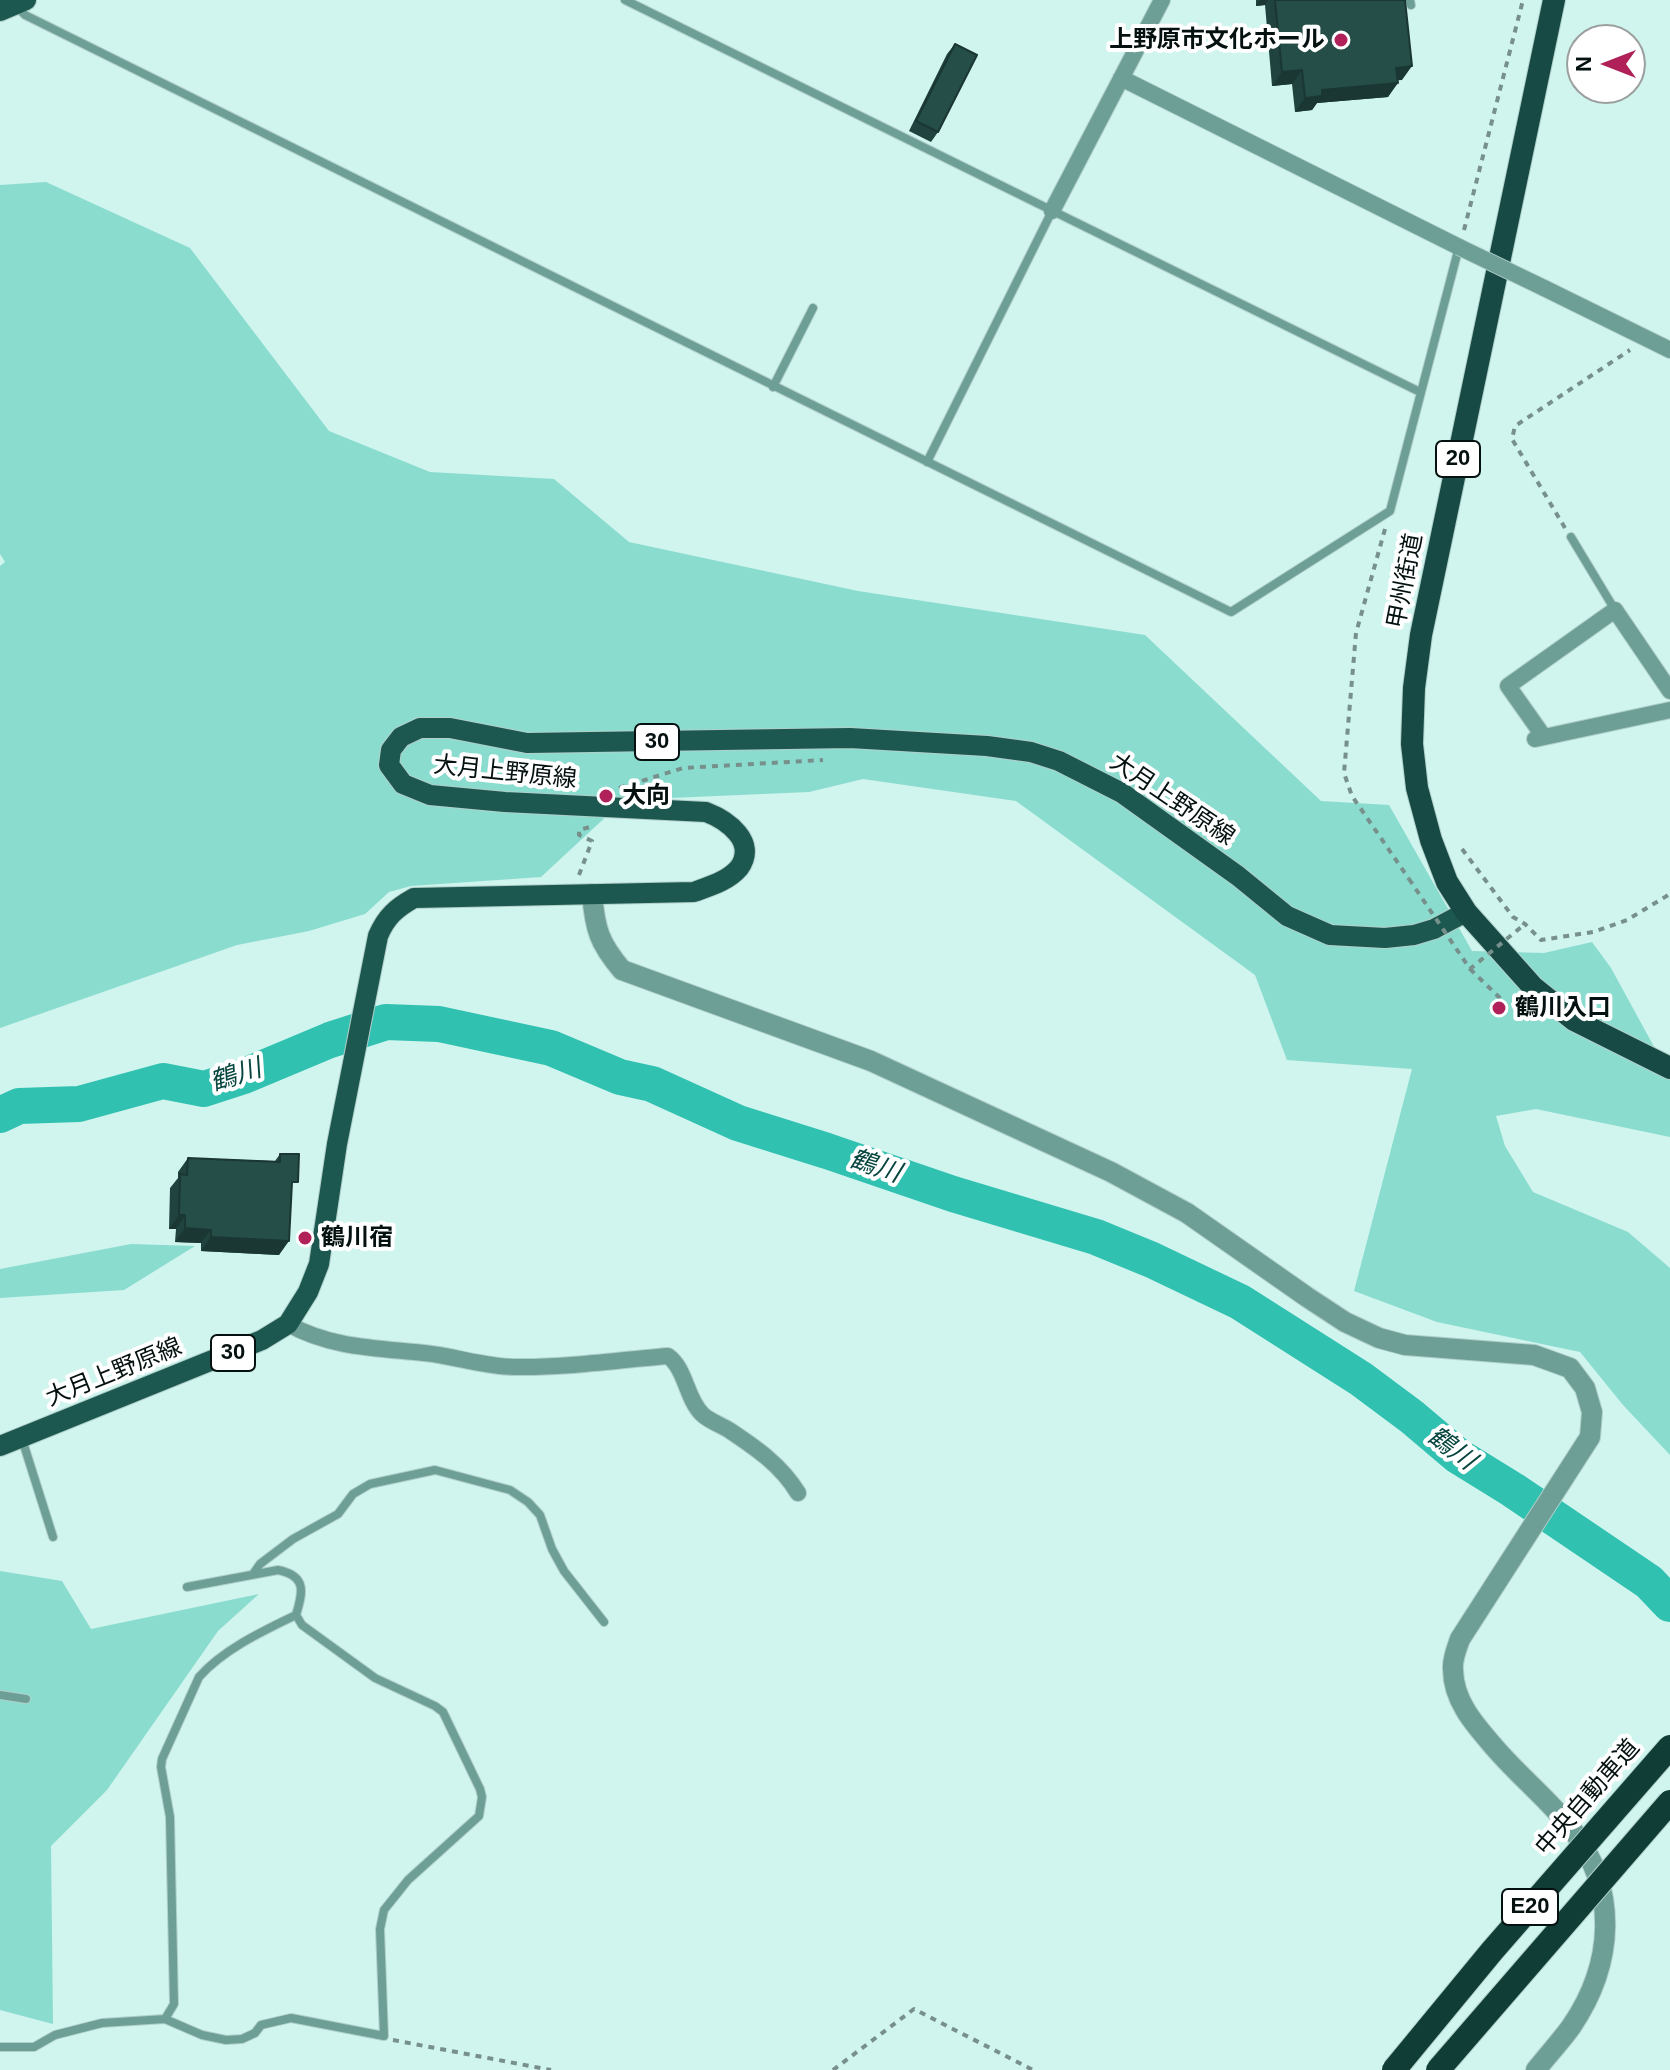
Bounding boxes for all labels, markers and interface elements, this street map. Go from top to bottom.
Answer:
north arrow [1566,24,1646,104]
place label: 上野原市文化ホール [1109,26,1325,54]
marker: 上野原市文化ホール [1332,31,1350,49]
text: N [1571,56,1596,72]
road number: 20 [1436,441,1480,477]
street label: 甲州街道 [1383,531,1429,631]
road number: 30 [635,724,679,760]
street label: 大月上野原線 [1104,748,1240,852]
street label: 大月上野原線 [432,751,578,795]
place label: 大向 [622,782,670,810]
marker: 大向 [597,787,615,805]
place label: 鶴川入口 [1515,994,1611,1022]
marker: 鶴川入口 [1490,999,1508,1017]
water label: 鶴川 [206,1053,266,1099]
water label: 鶴川 [845,1144,905,1190]
place label: 鶴川宿 [321,1224,393,1252]
marker: 鶴川宿 [296,1229,314,1247]
street label: 大月上野原線 [42,1333,186,1413]
road number: 30 [211,1335,255,1371]
water label: 鶴川 [1421,1421,1481,1477]
street label: 中央自動車道 [1530,1734,1646,1862]
road number: E20 [1502,1889,1558,1925]

